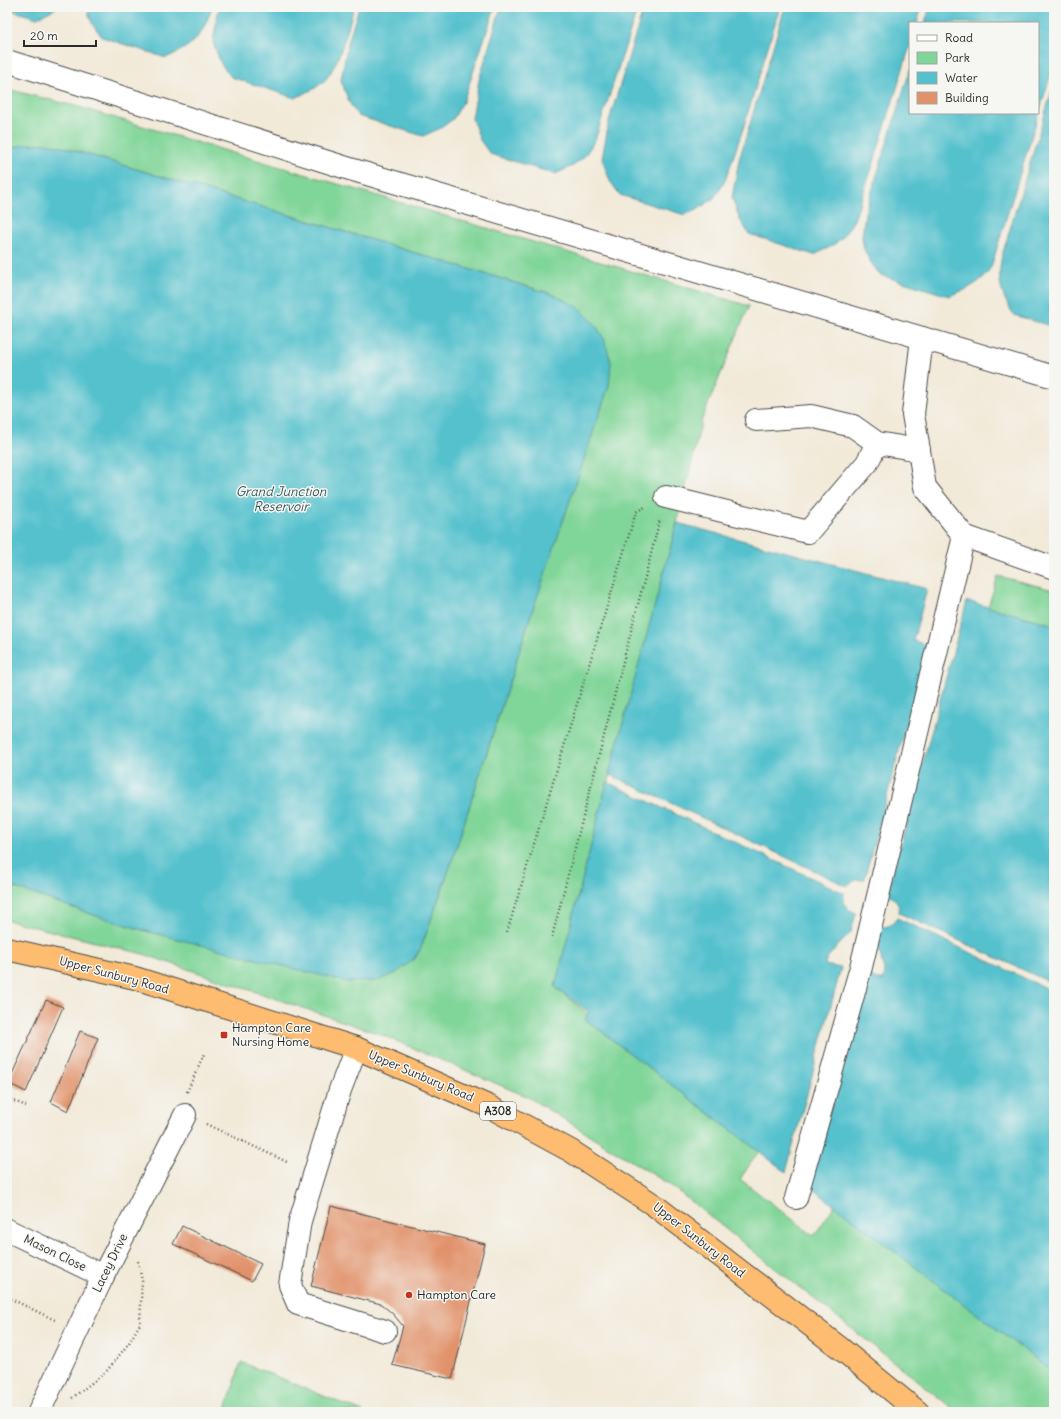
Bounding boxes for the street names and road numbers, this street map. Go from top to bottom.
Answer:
street label: Upper Sunbury Road [58,953,171,996]
street label: Upper Sunbury Road [366,1047,476,1105]
road number: A308 [480,1102,516,1120]
street label: Upper Sunbury Road [650,1199,748,1280]
street label: Mason Close [21,1231,89,1274]
street label: Lacey Drive [89,1231,130,1295]

